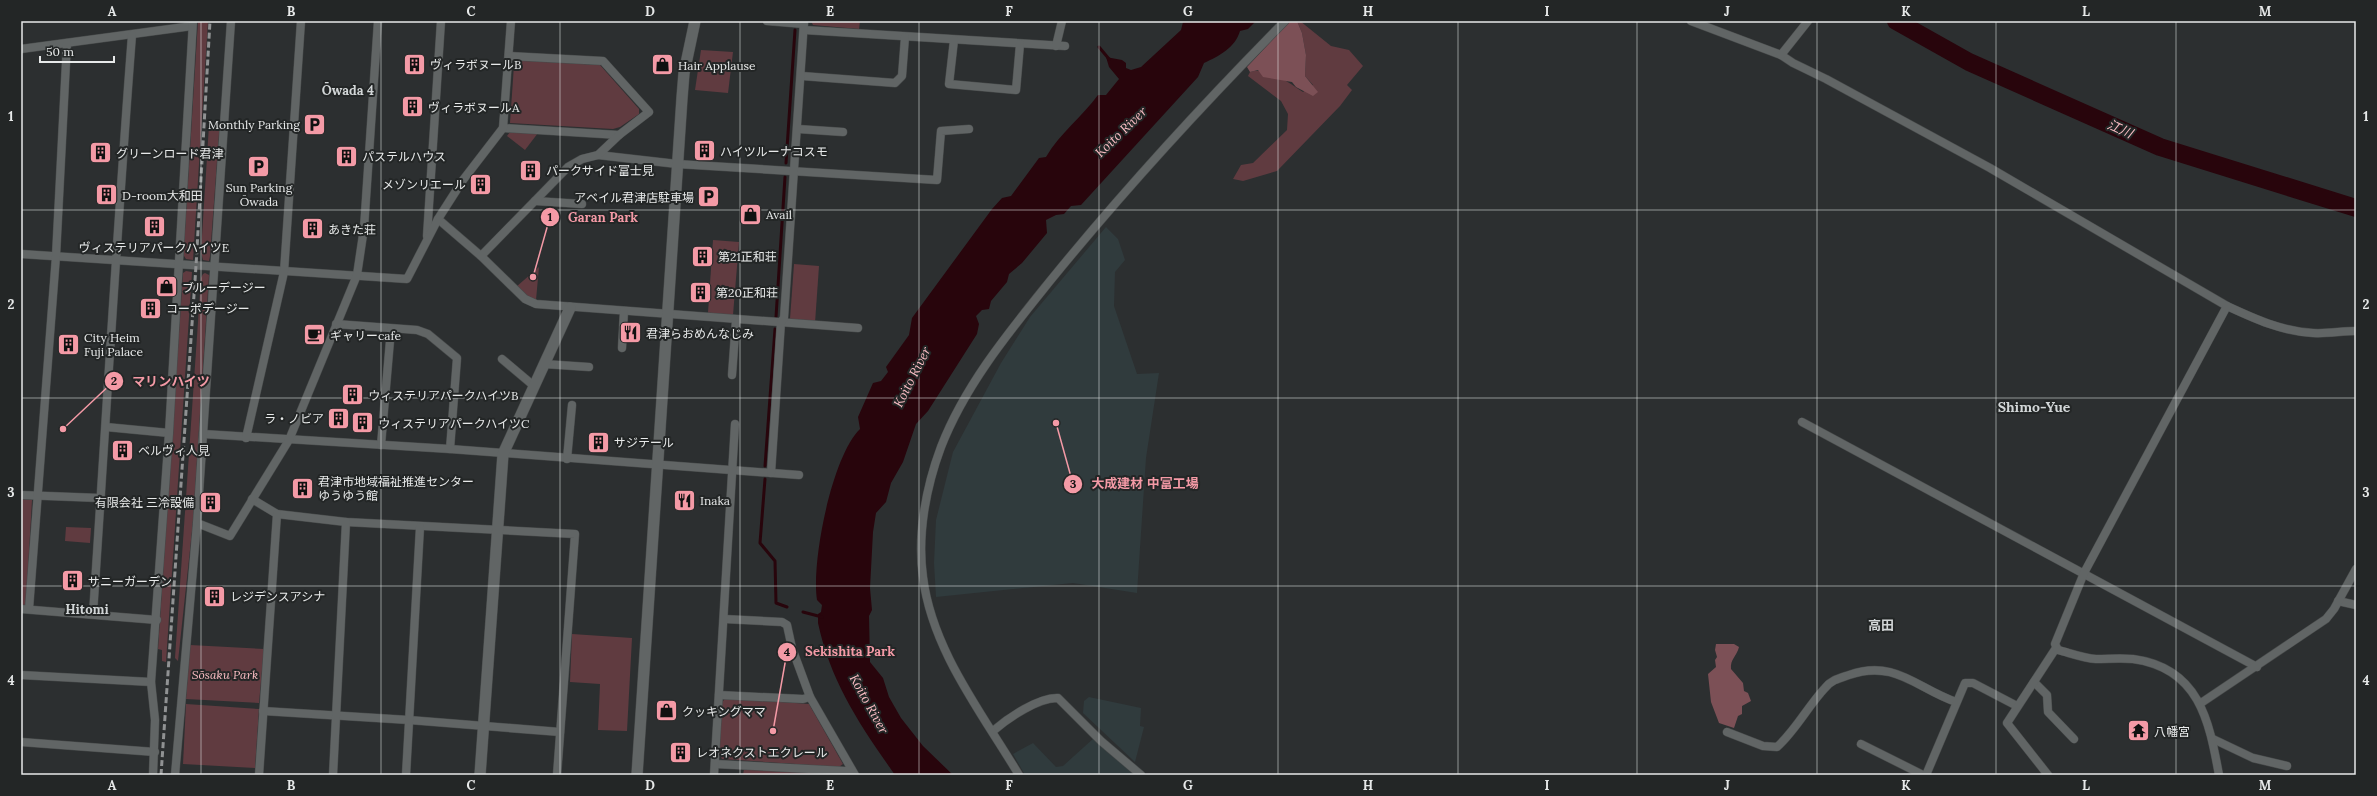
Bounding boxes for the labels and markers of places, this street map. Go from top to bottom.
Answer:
building icon: ヴィラボヌールB [401,51,427,77]
shop icon: Hair Applause [649,52,675,78]
place label: ヴィラボヌールB [430,57,521,72]
place label: Hair Applause [678,58,756,73]
building icon: ヴィラボヌールA [399,94,425,120]
place label: ヴィラボヌールA [428,100,520,115]
parking icon: Monthly Parking [302,111,328,137]
place label: Monthly Parking [208,117,300,132]
building icon: ハイツルーナコスモ [691,138,717,164]
building icon: グリーンロード君津 [87,140,113,166]
building icon: パステルハウス [333,143,359,169]
place label: ハイツルーナコスモ [720,144,828,159]
place label: グリーンロード君津 [116,146,223,161]
place label: パステルハウス [362,149,446,164]
parking icon: Sun Parking Ōwada [246,153,272,179]
building icon: パークサイド富士見 [518,157,544,183]
place label: パークサイド富士見 [546,163,654,178]
building icon: メゾンリエール [468,171,494,197]
place label: メゾンリエール [382,177,466,192]
place label: Sun Parking Ōwada [226,180,293,209]
building icon: D-room大和田 [93,182,119,208]
parking icon: アベイル君津店駐車場 [696,184,722,210]
place label: D-room大和田 [122,188,203,203]
place label: アベイル君津店駐車場 [574,190,694,205]
shop icon: Avail [738,201,764,227]
callout: Garan Park [540,205,646,230]
place label: Avail [765,207,792,222]
building icon: ヴィステリアパークハイツE [141,213,167,239]
building icon: あきた荘 [300,216,326,242]
place label: あきた荘 [328,222,376,237]
place label: ヴィステリアパークハイツE [79,240,229,255]
building icon: 第21正和荘 [690,243,716,269]
place label: 第21正和荘 [718,249,777,264]
shop icon: ブルーデージー [154,274,180,300]
building icon: 第20正和荘 [687,279,713,305]
place label: ブルーデージー [182,280,266,295]
place label: 第20正和荘 [716,285,778,300]
building icon: コーポデージー [138,295,164,321]
place label: コーポデージー [166,301,250,316]
restaurant icon: 君津らおめんなじみ [618,320,644,346]
cafe icon: ギャリーcafe [301,322,327,348]
place label: 君津らおめんなじみ [646,326,754,341]
place label: ギャリーcafe [330,328,402,343]
place label: City Heim Fuji Palace [84,330,143,359]
building icon: City Heim Fuji Palace [55,331,81,357]
callout: マリンハイツ [104,369,218,394]
building icon: ウィステリアパークハイツB [340,382,366,408]
place label: ウィステリアパークハイツB [368,388,518,403]
building icon: ラ・ノビア [326,405,352,431]
building icon: ウィステリアパークハイツC [349,410,375,436]
place label: ラ・ノビア [264,411,324,426]
place label: ウィステリアパークハイツC [378,416,530,431]
building icon: サジテール [585,429,611,455]
place label: サジテール [614,435,674,450]
building icon: ベルヴィ人見 [110,437,136,463]
place label: ベルヴィ人見 [138,443,210,458]
callout: 大成建材 中富工場 [1063,471,1206,496]
place label: 君津市地域福祉推進センター ゆうゆう館 [318,474,474,503]
building icon: 君津市地域福祉推進センター ゆうゆう館 [290,475,316,501]
restaurant icon: Inaka [671,487,697,513]
building icon: 有限会社 三冷設備 [197,489,223,515]
place label: Inaka [700,493,730,508]
place label: 有限会社 三冷設備 [95,495,194,510]
building icon: サニーガーデン [60,568,86,594]
place label: サニーガーデン [88,574,172,589]
building icon: レジデンスアシナ [202,583,228,609]
place label: レジデンスアシナ [230,589,325,604]
callout: Sekishita Park [777,639,903,664]
shop icon: クッキングママ [654,698,680,724]
place label: クッキングママ [682,704,766,719]
temple icon: 八幡宮 [2126,718,2152,744]
place label: 八幡宮 [2154,724,2190,739]
building icon: レオネクストエクレール [668,739,694,765]
place label: レオネクストエクレール [696,745,828,760]

